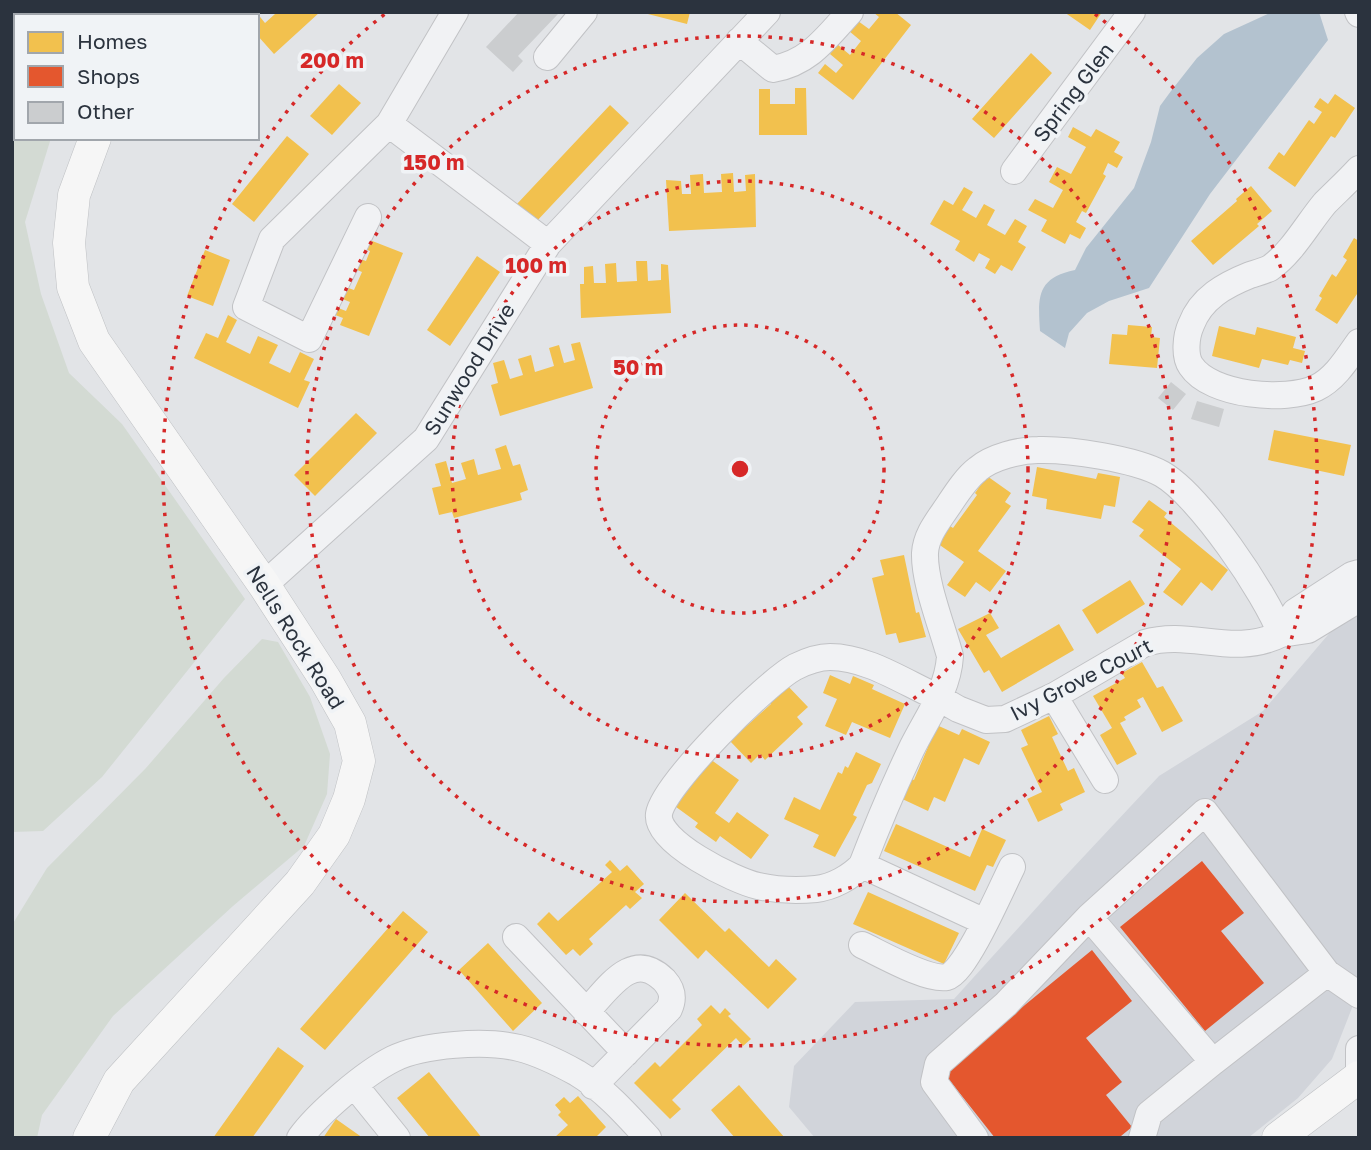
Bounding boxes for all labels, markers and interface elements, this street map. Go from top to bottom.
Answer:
legend [14,14,259,140]
text: Homes [77,28,147,54]
street label: Spring Glen [1027,37,1119,147]
text: 200 m [300,47,364,73]
text: Shops [77,63,140,89]
text: Other [77,98,134,124]
text: 150 m [404,149,464,175]
text: 100 m [505,252,567,278]
street label: Sunwood Drive [418,298,520,440]
text: 50 m [613,354,663,380]
centre of rings [728,457,752,481]
street label: Nells Rock Road [241,560,351,714]
street label: Ivy Grove Court [1005,632,1157,726]

